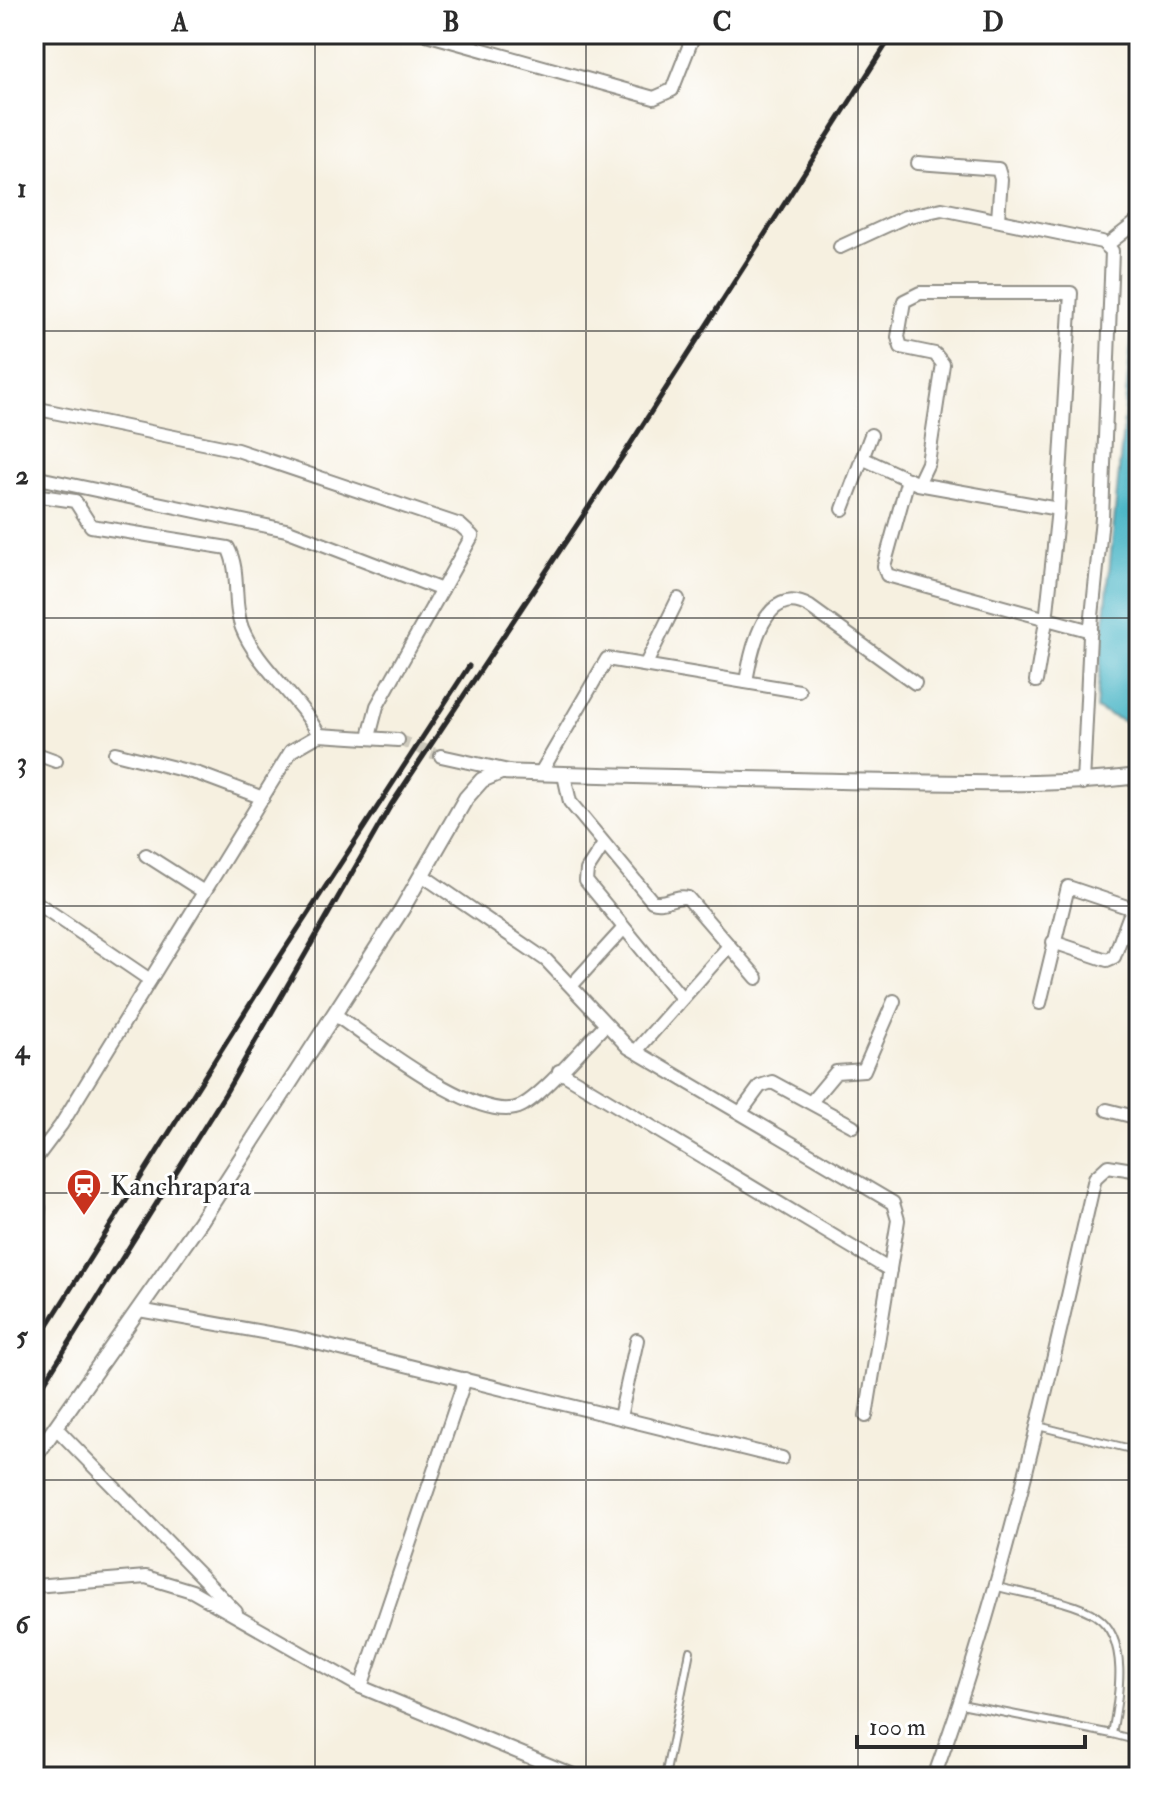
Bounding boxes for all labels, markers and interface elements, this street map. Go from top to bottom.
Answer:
text: A [171,7,189,39]
text: B [442,7,460,39]
text: C [712,7,732,39]
text: D [982,7,1004,39]
text: 1 [17,173,27,205]
text: 2 [15,460,29,492]
text: 3 [17,747,27,779]
text: 4 [14,1034,31,1066]
station icon: Kanchrapara [65,1167,103,1217]
place label: Kanchrapara [110,1169,251,1204]
text: 5 [16,1321,28,1353]
text: 6 [15,1609,30,1641]
scale bar [857,1699,1085,1749]
text: 100 m [869,1712,926,1743]

